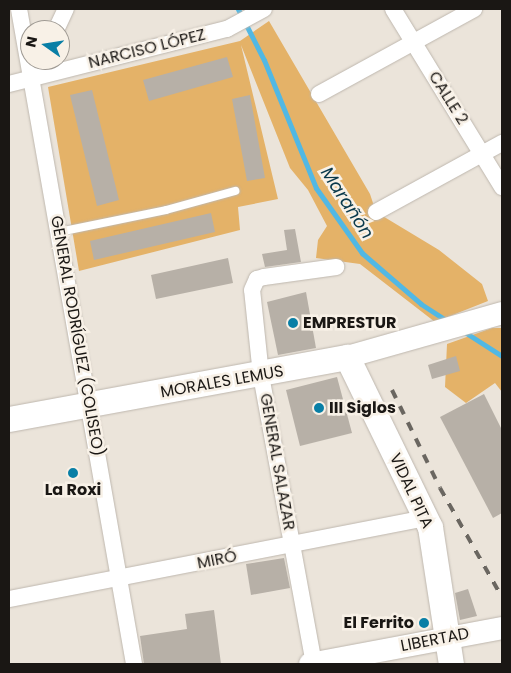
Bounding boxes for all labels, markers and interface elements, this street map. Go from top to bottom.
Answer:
north arrow [20,20,70,70]
street label: NARCISO LÓPEZ [87,25,207,73]
text: N [20,34,42,49]
street label: CALLE 2 [424,68,472,128]
water label: Marañón [316,163,378,243]
street label: GENERAL RODRÍGUEZ (COLISEO) [46,214,108,458]
place label: EMPRESTUR [303,313,396,333]
marker: EMPRESTUR [287,317,299,329]
street label: MORALES LEMUS [159,362,285,402]
street label: GENERAL SALAZAR [255,392,299,532]
place label: III Siglos [329,398,396,418]
marker: III Siglos [313,402,325,414]
street label: VIDAL PITA [385,450,437,532]
marker: La Roxi [67,467,79,479]
place label: La Roxi [45,480,101,500]
street label: MIRÓ [196,547,238,573]
place label: El Ferrito [344,613,414,633]
marker: El Ferrito [418,617,430,629]
street label: LIBERTAD [399,624,471,656]

